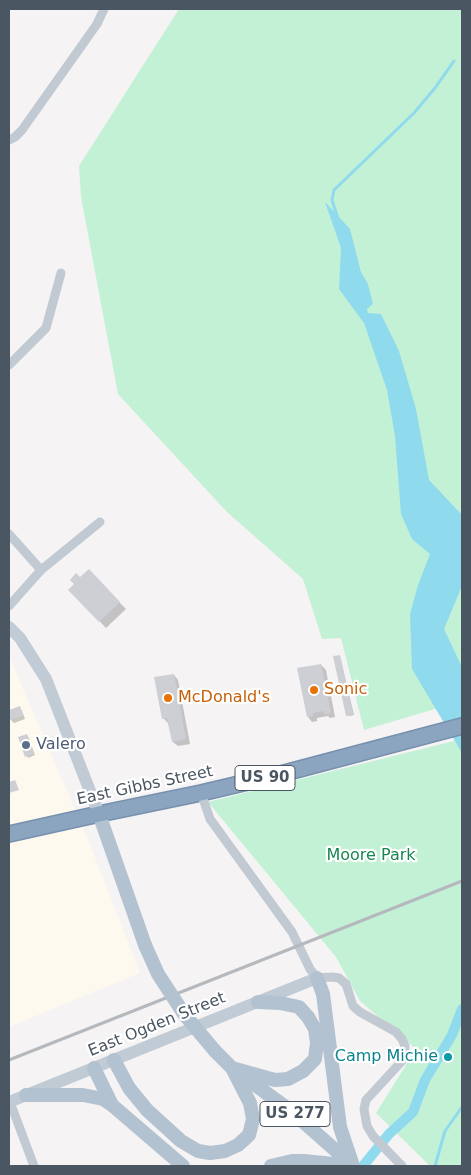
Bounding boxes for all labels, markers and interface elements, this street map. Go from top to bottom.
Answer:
place label: Sonic [324,680,367,700]
marker: Sonic [308,684,320,696]
place label: McDonald's [178,688,270,708]
marker: McDonald's [162,692,174,704]
place label: Valero [36,735,86,755]
marker: Valero [20,739,32,751]
street label: East Gibbs Street [75,762,215,810]
road number: US 90 [235,766,295,790]
park label: Moore Park [326,846,416,866]
street label: East Ogden Street [86,989,228,1061]
place label: Camp Michie [335,1047,438,1067]
marker: Camp Michie [442,1051,454,1063]
road number: US 277 [260,1102,330,1126]

